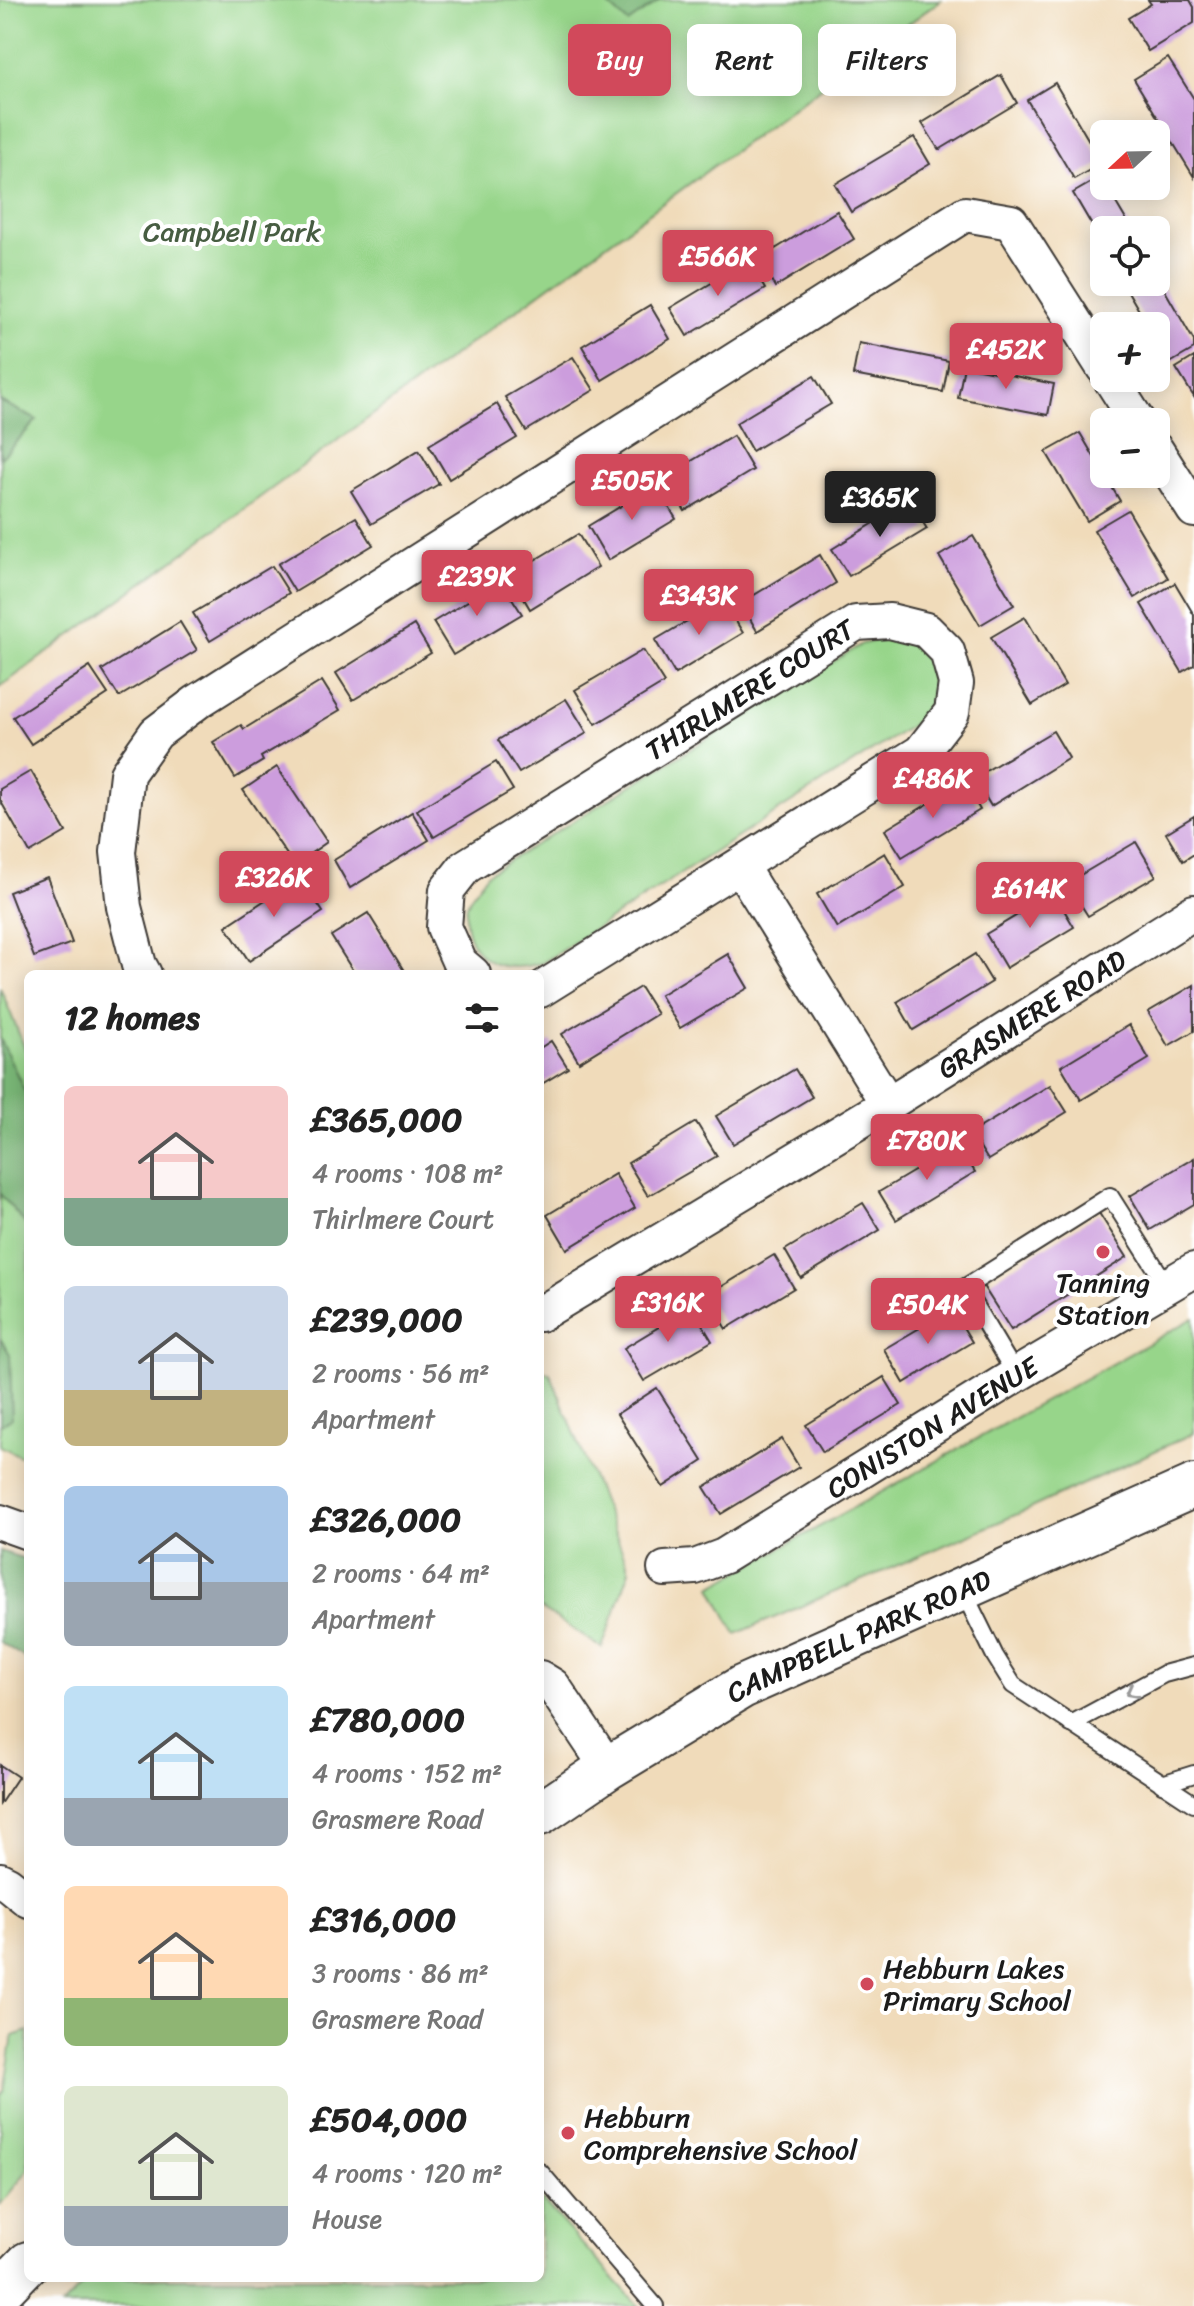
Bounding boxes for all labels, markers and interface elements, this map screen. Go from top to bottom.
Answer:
chip: Buy [568,24,671,96]
chip: Rent [687,24,802,96]
chip: Filters [818,24,956,96]
north arrow [1090,120,1170,200]
map controls [1090,120,1170,488]
park label: Campbell Park [143,207,321,256]
button: locate [1090,216,1170,296]
pin: £566K [662,230,774,298]
text: £566K [680,233,756,279]
button: + [1090,312,1170,392]
pin: £452K [950,323,1062,391]
text: £452K [968,326,1044,372]
button: − [1090,408,1170,488]
pin: £505K [576,454,688,522]
text: £505K [593,457,671,503]
pin: £365K [824,471,936,539]
text: £365K [843,474,917,520]
pin: £239K [421,550,533,618]
text: £239K [440,553,514,599]
pin: £343K [643,569,755,637]
text: £343K [662,572,736,618]
street label: THIRLMERE COURT [635,604,866,774]
pin: £486K [877,752,989,820]
text: £486K [895,755,971,801]
pin: £326K [218,851,330,919]
text: £326K [237,854,311,900]
pin: £614K [974,862,1086,930]
text: £614K [994,865,1066,911]
street label: GRASMERE ROAD [927,936,1136,1092]
text: 12 homes [64,988,200,1048]
icon: filters [460,996,504,1040]
text: £365,000 [312,1090,462,1150]
pin: £780K [871,1114,983,1182]
text: £780K [889,1117,965,1163]
icon: home [128,1118,224,1214]
text: 4 rooms · 108 m² [312,1150,503,1196]
text: Thirlmere Court [312,1196,494,1242]
marker: Tanning Station [1094,1243,1112,1261]
place label: Tanning Station [1056,1258,1150,1339]
pin: £316K [612,1276,724,1344]
pin: £504K [872,1278,984,1346]
text: £316K [633,1279,703,1325]
text: £504K [889,1281,967,1327]
text: £239,000 [312,1290,463,1350]
icon: home [128,1318,224,1414]
street label: CONISTON AVENUE [816,1342,1049,1512]
text: 2 rooms · 56 m² [312,1350,490,1396]
text: Apartment [312,1396,435,1442]
text: £326,000 [312,1490,461,1550]
icon: home [128,1518,224,1614]
text: 2 rooms · 64 m² [312,1550,490,1596]
street label: CAMPBELL PARK ROAD [716,1555,999,1716]
text: Apartment [312,1596,435,1642]
one-way arrow [1125,1682,1139,1697]
text: £780,000 [312,1690,465,1750]
icon: home [128,1718,224,1814]
text: 4 rooms · 152 m² [312,1750,502,1796]
text: Grasmere Road [312,1796,483,1842]
text: £316,000 [312,1890,456,1950]
icon: home [128,1918,224,2014]
place label: Hebburn Lakes Primary School [883,1944,1072,2025]
text: 3 rooms · 86 m² [312,1950,489,1996]
marker: Hebburn Lakes Primary School [858,1975,876,1993]
text: Grasmere Road [312,1996,483,2042]
text: £504,000 [312,2090,467,2150]
place label: Hebburn Comprehensive School [584,2093,858,2174]
icon: home [128,2118,224,2214]
marker: Hebburn Comprehensive School [559,2124,577,2142]
text: 4 rooms · 120 m² [312,2150,503,2196]
text: House [312,2196,382,2242]

